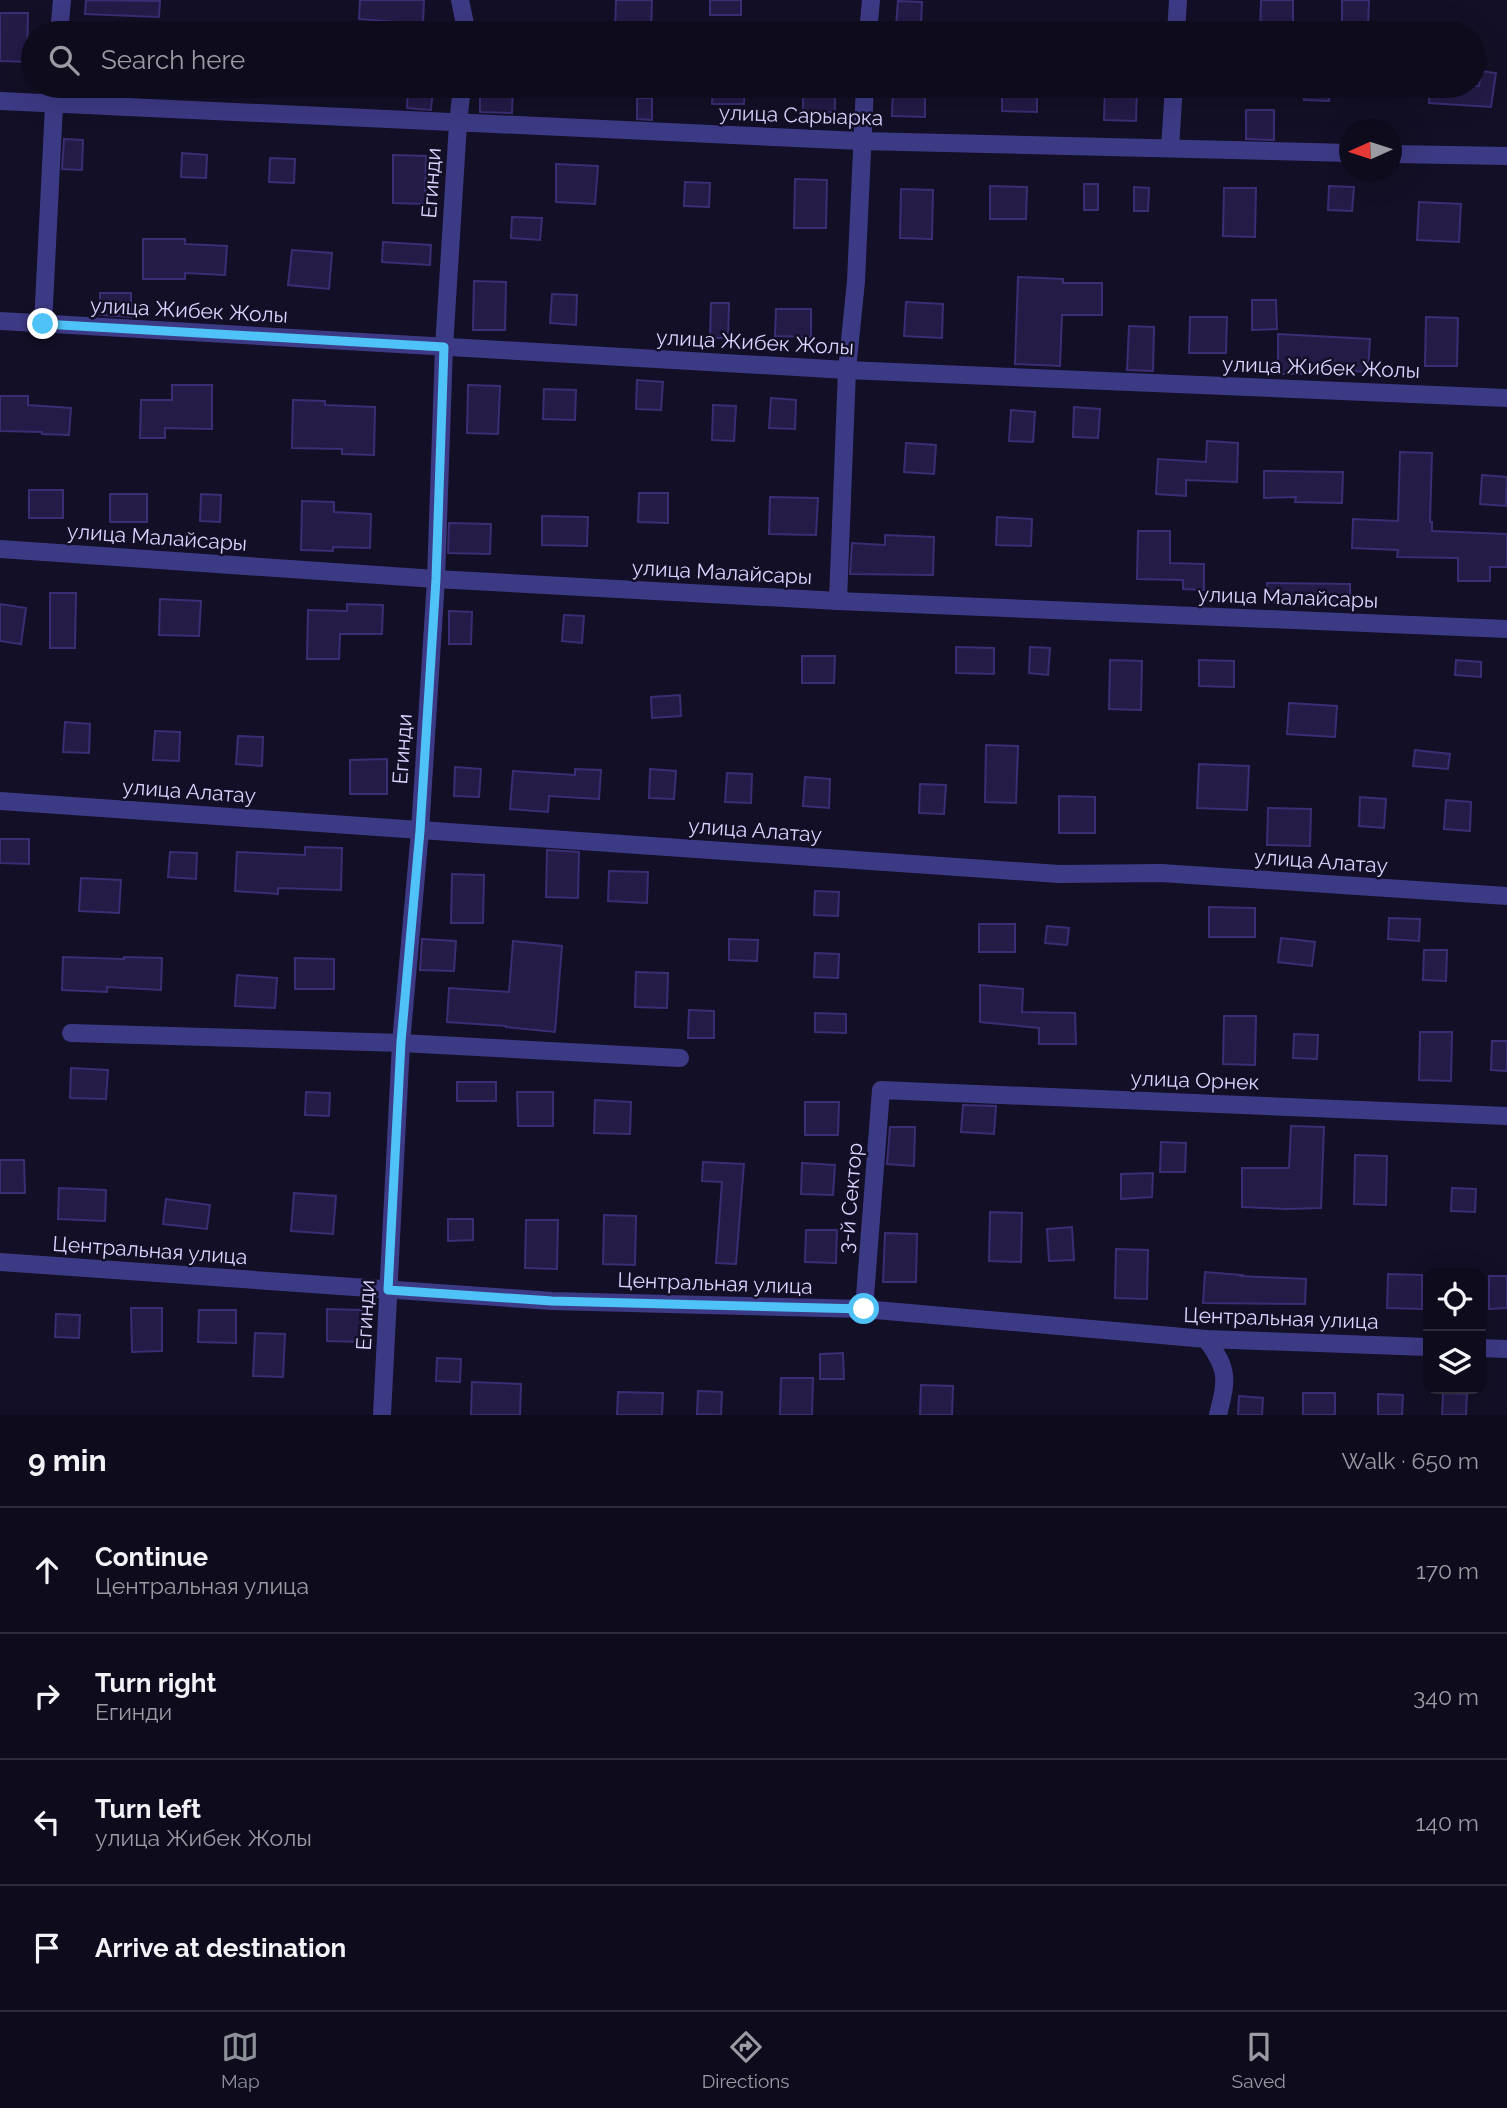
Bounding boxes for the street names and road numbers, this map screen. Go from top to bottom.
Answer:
street label: улица Сарыарка [718,100,884,130]
street label: Егинди [416,147,446,219]
street label: улица Жибек Жолы [89,292,289,328]
street label: улица Жибек Жолы [655,324,855,360]
street label: улица Жибек Жолы [1222,351,1420,383]
street label: улица Малайсары [66,518,248,556]
street label: улица Малайсары [631,555,813,589]
street label: улица Малайсары [1197,581,1379,613]
street label: Егинди [387,713,417,785]
street label: улица Алатау [121,774,257,808]
street label: улица Алатау [687,813,823,847]
street label: улица Алатау [1253,844,1389,878]
street label: улица Орнек [1130,1065,1260,1095]
street label: 3-й Сектор [833,1142,867,1254]
street label: Центральная улица [52,1231,248,1269]
street label: Центральная улица [617,1267,813,1299]
street label: Егинди [351,1279,379,1351]
street label: Центральная улица [1183,1302,1379,1334]

